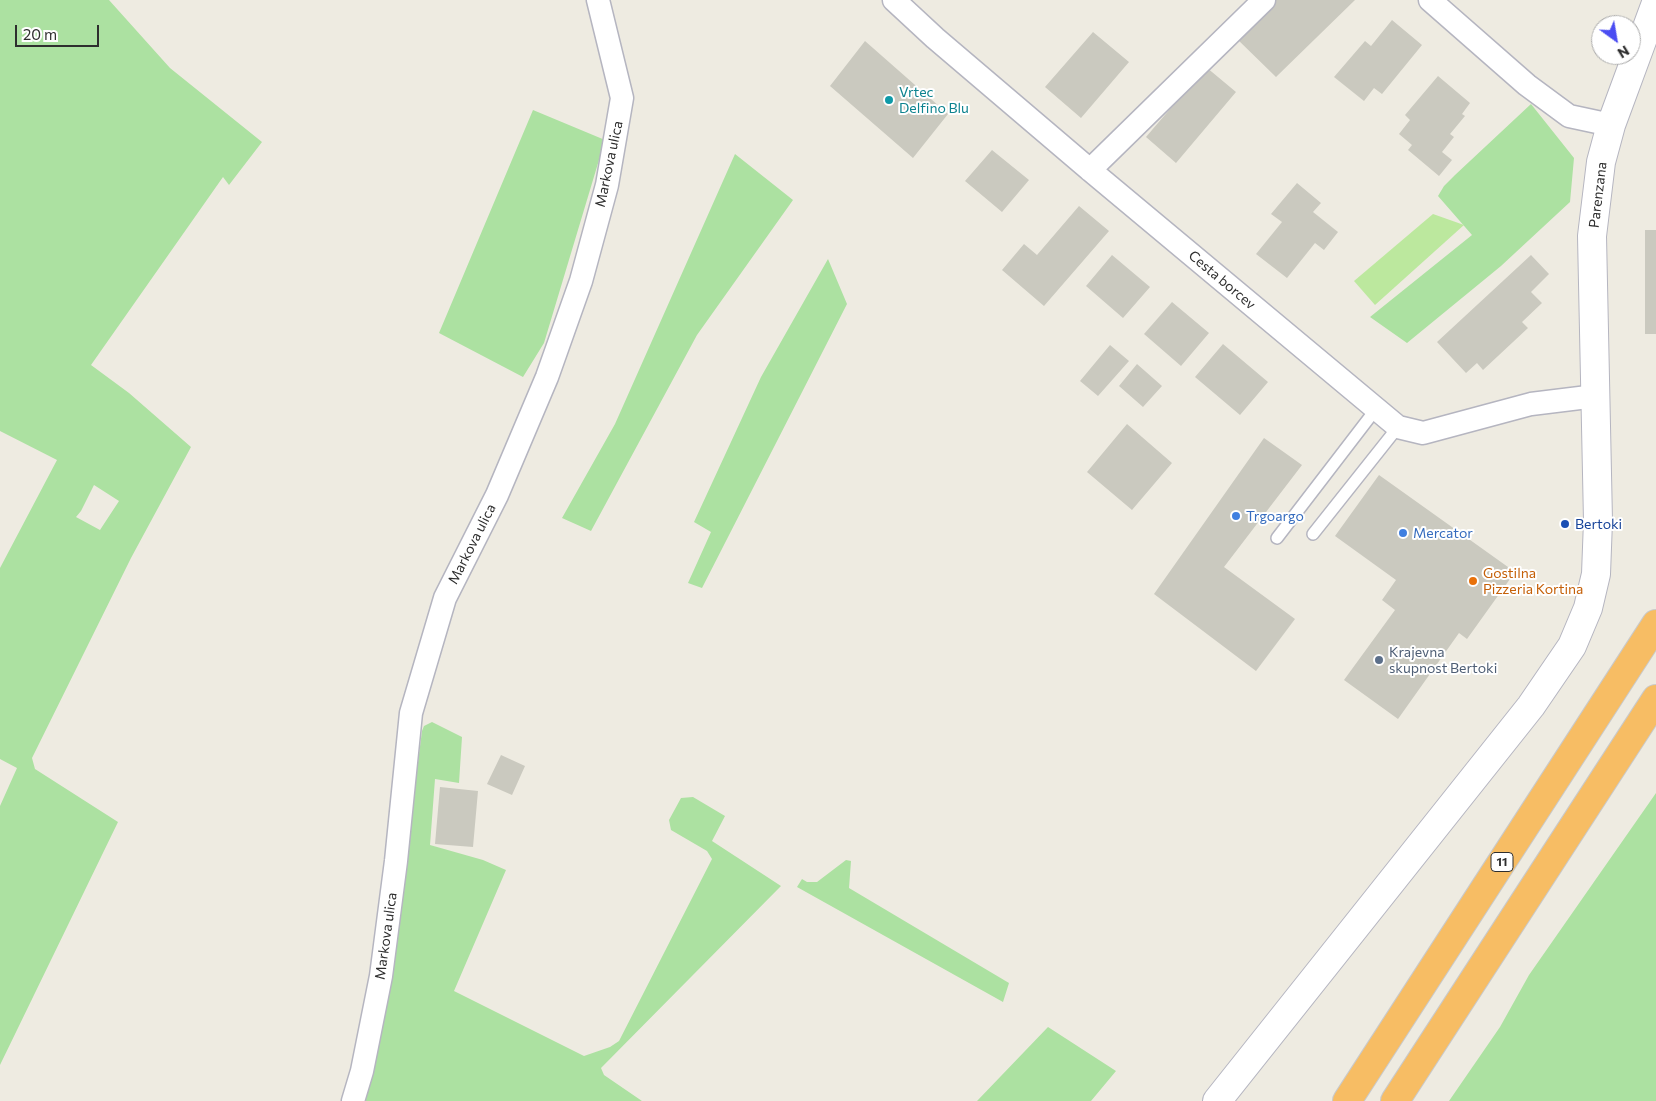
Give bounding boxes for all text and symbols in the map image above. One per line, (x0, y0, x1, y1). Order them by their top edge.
scale bar (18, 15, 101, 47)
north arrow (1591, 15, 1641, 65)
text: 20 m (23, 25, 57, 43)
text: N (1615, 42, 1633, 62)
place label: Vrtec Delfino Blu (899, 84, 969, 116)
marker: Vrtec Delfino Blu (883, 94, 895, 106)
street label: Markova ulica (592, 119, 626, 209)
street label: Parenzana (1586, 161, 1610, 229)
street label: Cesta borcev (1185, 247, 1259, 313)
street label: Markova ulica (445, 501, 499, 587)
place label: Trgoargo (1246, 508, 1304, 524)
marker: Trgoargo (1230, 510, 1242, 522)
place label: Bertoki (1575, 516, 1622, 532)
marker: Bertoki (1559, 518, 1571, 530)
place label: Mercator (1413, 525, 1473, 541)
marker: Mercator (1397, 527, 1409, 539)
place label: Gostilna Pizzeria Kortina (1483, 565, 1583, 598)
marker: Gostilna Pizzeria Kortina (1467, 575, 1479, 587)
place label: Krajevna skupnost Bertoki (1389, 644, 1497, 676)
marker: Krajevna skupnost Bertoki (1373, 654, 1385, 666)
road number: 11 (1491, 852, 1513, 872)
street label: Markova ulica (372, 891, 400, 981)

